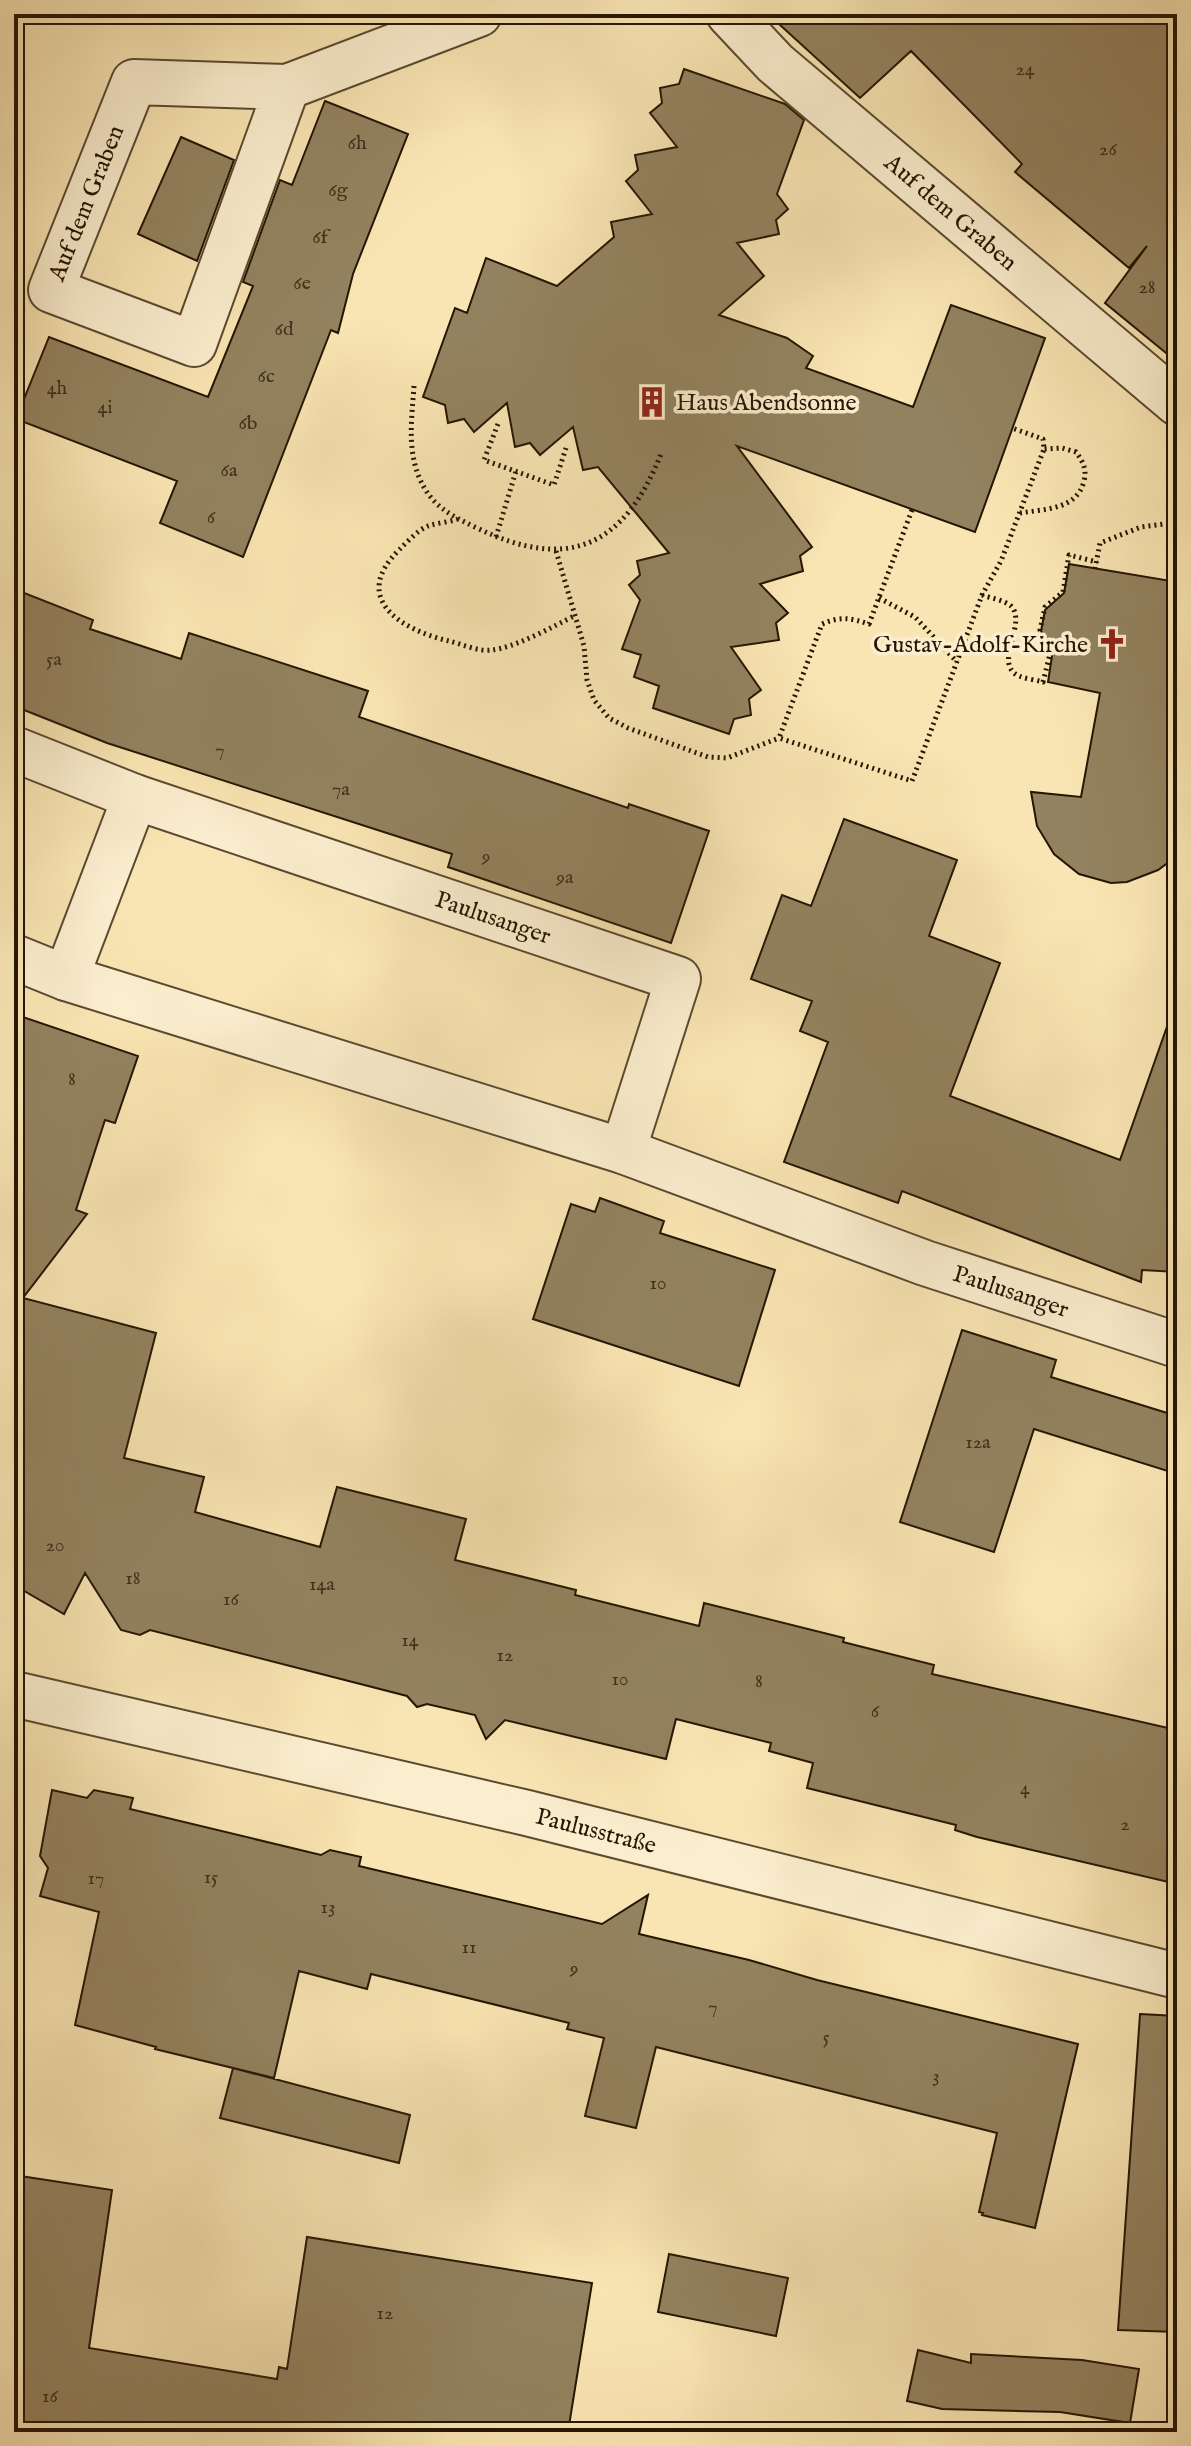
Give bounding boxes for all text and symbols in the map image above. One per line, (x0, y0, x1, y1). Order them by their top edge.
house number: 24 (1015, 57, 1035, 82)
street label: Auf dem Graben (42, 121, 132, 287)
house number: 6h (347, 131, 367, 156)
house number: 26 (1099, 137, 1117, 162)
street label: Auf dem Graben (876, 147, 1023, 278)
house number: 6g (328, 178, 349, 203)
house number: 6f (312, 225, 332, 250)
house number: 6e (293, 271, 311, 296)
house number: 28 (1138, 275, 1156, 300)
house number: 6d (274, 317, 294, 342)
house number: 6c (257, 364, 275, 389)
house number: 4h (47, 376, 68, 401)
building icon: Haus Abendsonne (635, 385, 669, 419)
place label: Haus Abendsonne (676, 388, 857, 419)
house number: 4i (97, 395, 113, 420)
house number: 6b (238, 411, 258, 436)
house number: 6a (220, 458, 238, 483)
house number: 6 (207, 505, 216, 530)
church icon: Gustav-Adolf-Kirche (1095, 627, 1129, 661)
place label: Gustav-Adolf-Kirche (873, 630, 1088, 661)
house number: 5a (46, 647, 62, 672)
house number: 7 (215, 738, 225, 763)
house number: 7a (332, 777, 350, 802)
house number: 9 (481, 844, 490, 869)
house number: 9a (555, 865, 574, 890)
street label: Paulusanger (431, 885, 555, 952)
house number: 8 (68, 1067, 76, 1092)
street label: Paulusanger (949, 1259, 1073, 1326)
house number: 10 (649, 1271, 667, 1296)
house number: 12a (965, 1430, 991, 1455)
house number: 20 (45, 1533, 65, 1558)
house number: 18 (125, 1566, 141, 1591)
house number: 14a (309, 1572, 335, 1597)
house number: 16 (223, 1587, 240, 1612)
house number: 14 (401, 1628, 419, 1653)
house number: 12 (497, 1643, 513, 1668)
house number: 10 (611, 1667, 629, 1692)
house number: 8 (755, 1669, 763, 1694)
house number: 6 (871, 1699, 880, 1724)
house number: 4 (1020, 1776, 1030, 1801)
street label: Paulusstraße (532, 1802, 659, 1862)
house number: 2 (1120, 1812, 1130, 1837)
house number: 15 (204, 1865, 218, 1890)
house number: 17 (88, 1866, 104, 1891)
house number: 13 (321, 1895, 335, 1920)
house number: 11 (462, 1935, 476, 1960)
house number: 9 (569, 1956, 578, 1981)
house number: 7 (708, 1995, 718, 2020)
house number: 5 (822, 2025, 830, 2050)
house number: 3 (932, 2064, 940, 2089)
house number: 12 (377, 2301, 393, 2326)
house number: 16 (42, 2384, 59, 2409)

